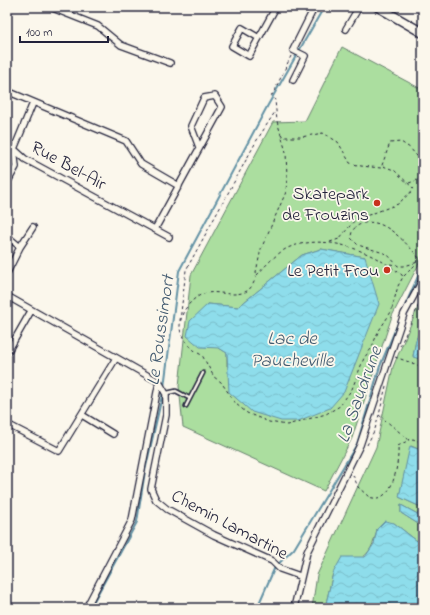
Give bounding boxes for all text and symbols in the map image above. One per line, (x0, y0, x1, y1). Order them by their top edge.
scale bar (20, 18, 108, 44)
text: 100 m (26, 24, 53, 42)
street label: Rue Bel-Air (26, 135, 111, 198)
place label: Skatepark de Frouzins (282, 182, 369, 229)
marker: Skatepark de Frouzins (372, 198, 382, 208)
place label: Le Petit Frou (287, 259, 379, 285)
marker: Le Petit Frou (382, 265, 392, 275)
water label: Le Roussimort (140, 272, 183, 387)
water label: Lac de Paucheville (251, 326, 335, 375)
water label: La Saudrune (330, 342, 391, 447)
street label: Chemin Lamartine (166, 484, 293, 568)

